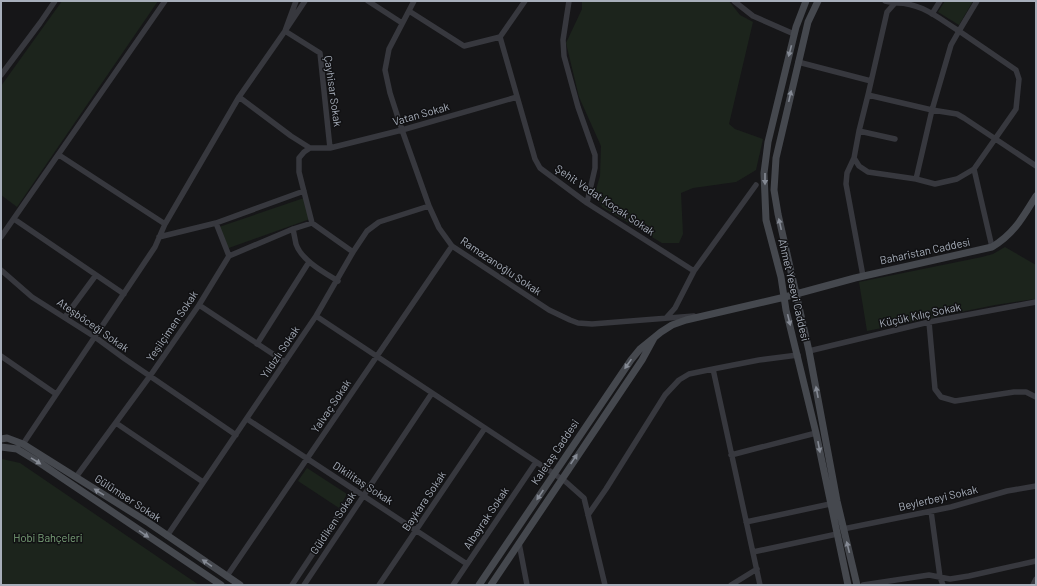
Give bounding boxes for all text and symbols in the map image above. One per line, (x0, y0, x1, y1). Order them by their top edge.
one-way arrow (787, 46, 793, 58)
street label: Çayhisar Sokak (322, 54, 345, 128)
one-way arrow (788, 90, 794, 103)
street label: Vatan Sokak (391, 99, 451, 128)
street label: Şehit Vedat Koçak Sokak (553, 161, 658, 238)
one-way arrow (761, 173, 768, 185)
one-way arrow (777, 218, 783, 230)
street label: Ramazanoğlu Sokak (458, 234, 545, 298)
street label: Baharistan Caddesi (879, 235, 971, 266)
street label: Ahmet Yesevi Caddesi (776, 238, 813, 342)
street label: Yeşilçimen Sokak (143, 287, 200, 364)
street label: Ateşböceği Sokak (55, 295, 132, 354)
street label: Küçük Kılıç Sokak (878, 299, 962, 329)
one-way arrow (786, 314, 792, 326)
street label: Yıldızlı Sokak (257, 323, 302, 380)
one-way arrow (625, 358, 632, 370)
street label: Yalvaç Sokak (308, 376, 353, 435)
one-way arrow (813, 386, 819, 398)
street label: Kaletaş Caddesi (528, 416, 581, 487)
one-way arrow (816, 440, 822, 453)
one-way arrow (570, 454, 578, 465)
one-way arrow (31, 457, 42, 465)
street label: Dikilitaş Sokak (331, 458, 396, 507)
street label: Baykara Sokak (399, 468, 449, 533)
street label: Gülümser Sokak (93, 471, 164, 524)
street label: Beylerbeyi Sokak (897, 482, 979, 513)
street label: Albayrak Sokak (460, 484, 511, 551)
one-way arrow (93, 488, 105, 495)
street label: Güldiken Sokak (307, 489, 358, 556)
one-way arrow (536, 489, 544, 500)
one-way arrow (139, 530, 149, 538)
park label: Hobi Bahçeleri (13, 531, 83, 544)
one-way arrow (845, 541, 851, 553)
one-way arrow (202, 559, 213, 567)

